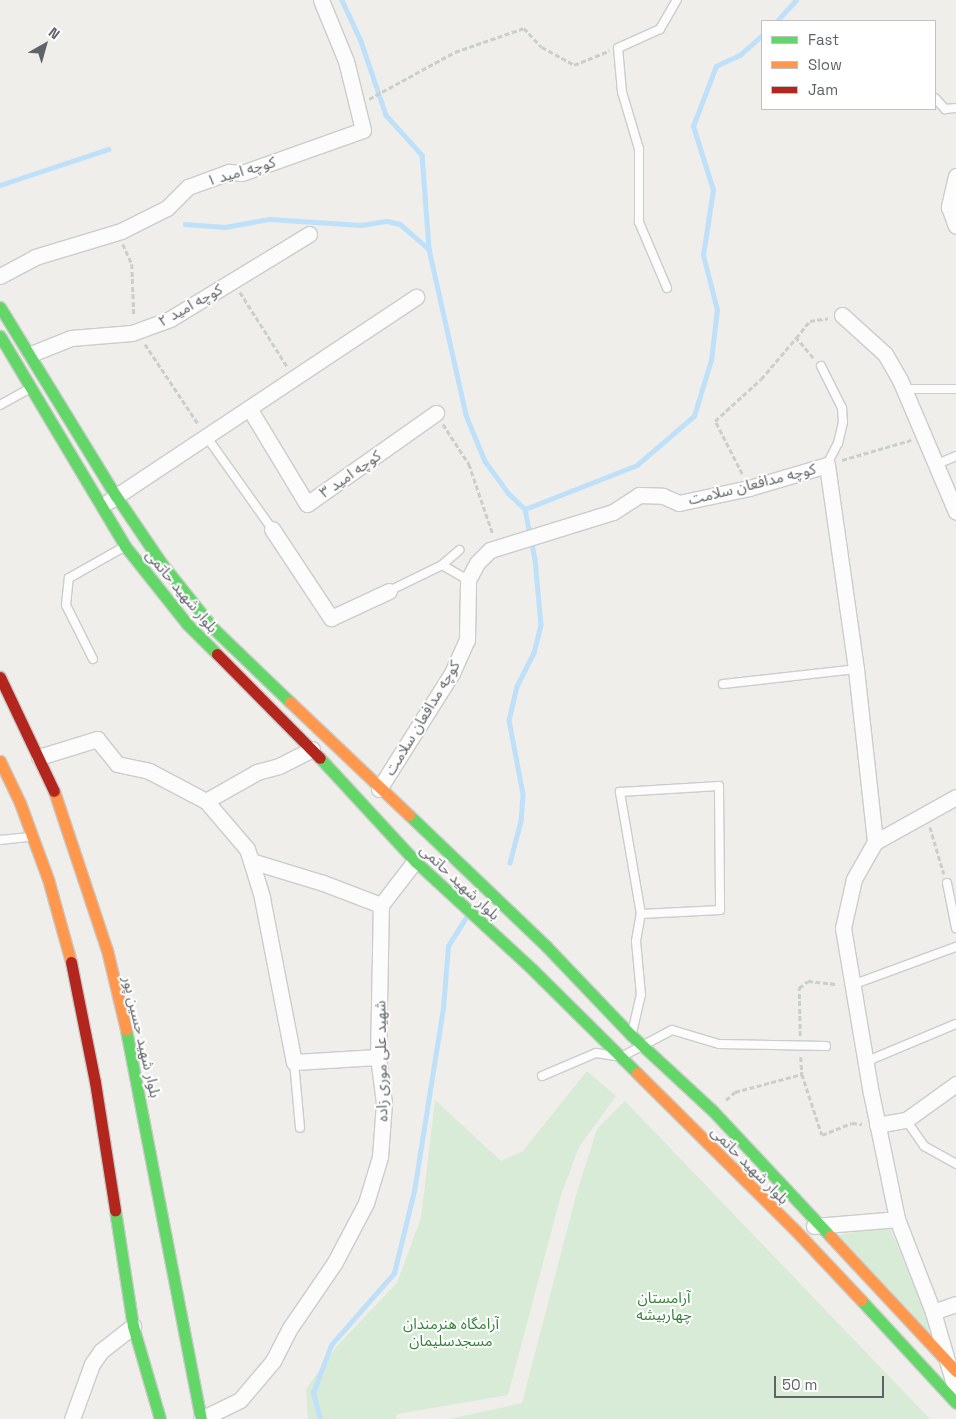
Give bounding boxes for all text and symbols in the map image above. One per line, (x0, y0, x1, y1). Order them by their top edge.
north arrow (20, 20, 70, 70)
legend (761, 20, 936, 110)
text: N (45, 23, 63, 43)
text: Fast (808, 30, 839, 49)
text: Slow (808, 55, 842, 74)
text: Jam (808, 80, 838, 99)
street label: کوچه امید ۱ (205, 153, 277, 189)
street label: کوچه امید ۲ (155, 280, 225, 330)
street label: کوچه امید ۳ (316, 446, 384, 502)
street label: کوچه مدافعان سلامت (686, 459, 818, 509)
street label: بلوار شهید حاتمی (142, 546, 222, 636)
street label: کوچه مدافعان سلامت (381, 657, 463, 779)
street label: بلوار شهید حاتمی (416, 840, 504, 924)
street label: بلوار شهيد حسین پور (119, 974, 165, 1100)
street label: شهید علی موری زاده (371, 1000, 391, 1122)
street label: بلوار شهید حاتمی (707, 1122, 793, 1208)
park label: آرامستان چهاربیشه (636, 1288, 692, 1323)
park label: آرامگاه هنرمندان مسجدسلیمان (403, 1314, 499, 1349)
scale bar (776, 1366, 886, 1398)
text: 50 m (782, 1375, 817, 1394)

